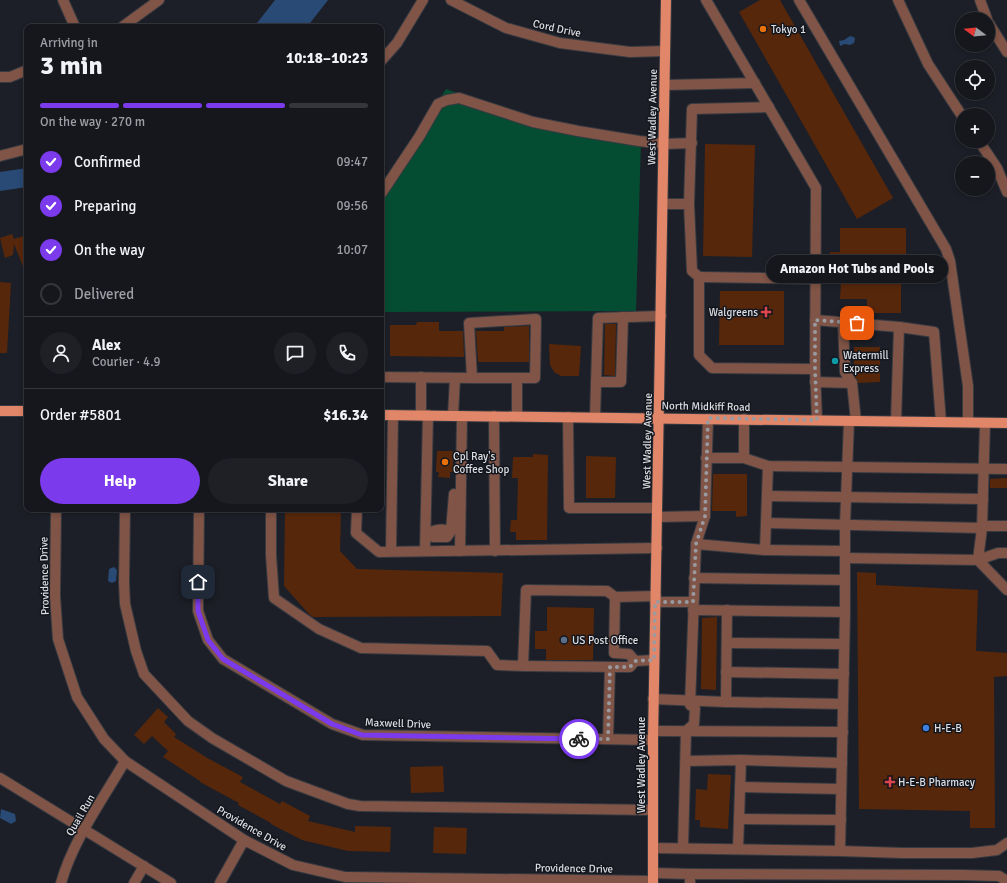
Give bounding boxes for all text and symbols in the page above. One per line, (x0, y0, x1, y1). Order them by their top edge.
north arrow (955, 12, 995, 52)
map controls (955, 12, 995, 196)
street label: Cord Drive (532, 17, 582, 40)
place label: Tokyo 1 (771, 23, 806, 36)
marker: Tokyo 1 (758, 24, 768, 34)
text: Arriving in (40, 35, 98, 51)
text: 10:18–10:23 (286, 49, 368, 67)
text: 3 min (40, 50, 103, 82)
button: locate (955, 60, 995, 100)
street label: West Wadley Avenue (645, 69, 660, 165)
button: + (955, 108, 995, 148)
text: On the way · 270 m (40, 114, 145, 130)
icon: check (40, 151, 62, 173)
text: Confirmed (74, 153, 141, 171)
text: 09:47 (336, 154, 368, 170)
button: − (955, 156, 995, 196)
icon: check (40, 195, 62, 217)
text: Preparing (74, 197, 137, 215)
text: 09:56 (336, 198, 368, 214)
icon: check (40, 239, 62, 261)
text: On the way (74, 241, 145, 259)
text: 10:07 (336, 242, 368, 258)
callout: Amazon Hot Tubs and Pools (766, 255, 948, 283)
text: Amazon Hot Tubs and Pools (780, 261, 934, 277)
text: Delivered (74, 285, 134, 303)
place label: Walgreens (709, 306, 758, 319)
pin (840, 306, 874, 340)
marker: Walgreens (761, 307, 771, 317)
icon: bag (846, 312, 868, 334)
button: person (40, 332, 82, 374)
button: chat (274, 332, 316, 374)
button: phone (326, 332, 368, 374)
text: Alex (92, 336, 121, 354)
place label: Watermill Express (843, 349, 889, 375)
text: Courier · 4.9 (92, 354, 161, 370)
marker: Watermill Express (830, 356, 840, 366)
street label: West Wadley Avenue (640, 393, 655, 489)
street label: North Midkiff Road (661, 399, 751, 414)
text: Order #5801 (40, 406, 122, 424)
text: $16.34 (323, 406, 368, 424)
place label: Cpl Ray's Coffee Shop (453, 450, 509, 476)
marker: Cpl Ray's Coffee Shop (440, 457, 450, 467)
button: Help (40, 458, 200, 504)
button: Share (208, 458, 368, 504)
street label: Providence Drive (37, 537, 52, 615)
pin (181, 565, 215, 599)
icon: home (187, 571, 209, 593)
place label: US Post Office (572, 634, 638, 647)
marker: US Post Office (559, 635, 569, 645)
street label: Maxwell Drive (365, 716, 431, 731)
street label: West Wadley Avenue (635, 717, 648, 813)
courier (559, 719, 599, 759)
place label: H-E-B (934, 722, 962, 735)
marker: H-E-B (921, 723, 931, 733)
icon: bike (568, 728, 590, 750)
place label: H-E-B Pharmacy (898, 776, 976, 789)
marker: H-E-B Pharmacy (885, 777, 895, 787)
street label: Quail Run (63, 792, 98, 838)
street label: Providence Drive (215, 803, 289, 854)
street label: Providence Drive (535, 861, 613, 876)

